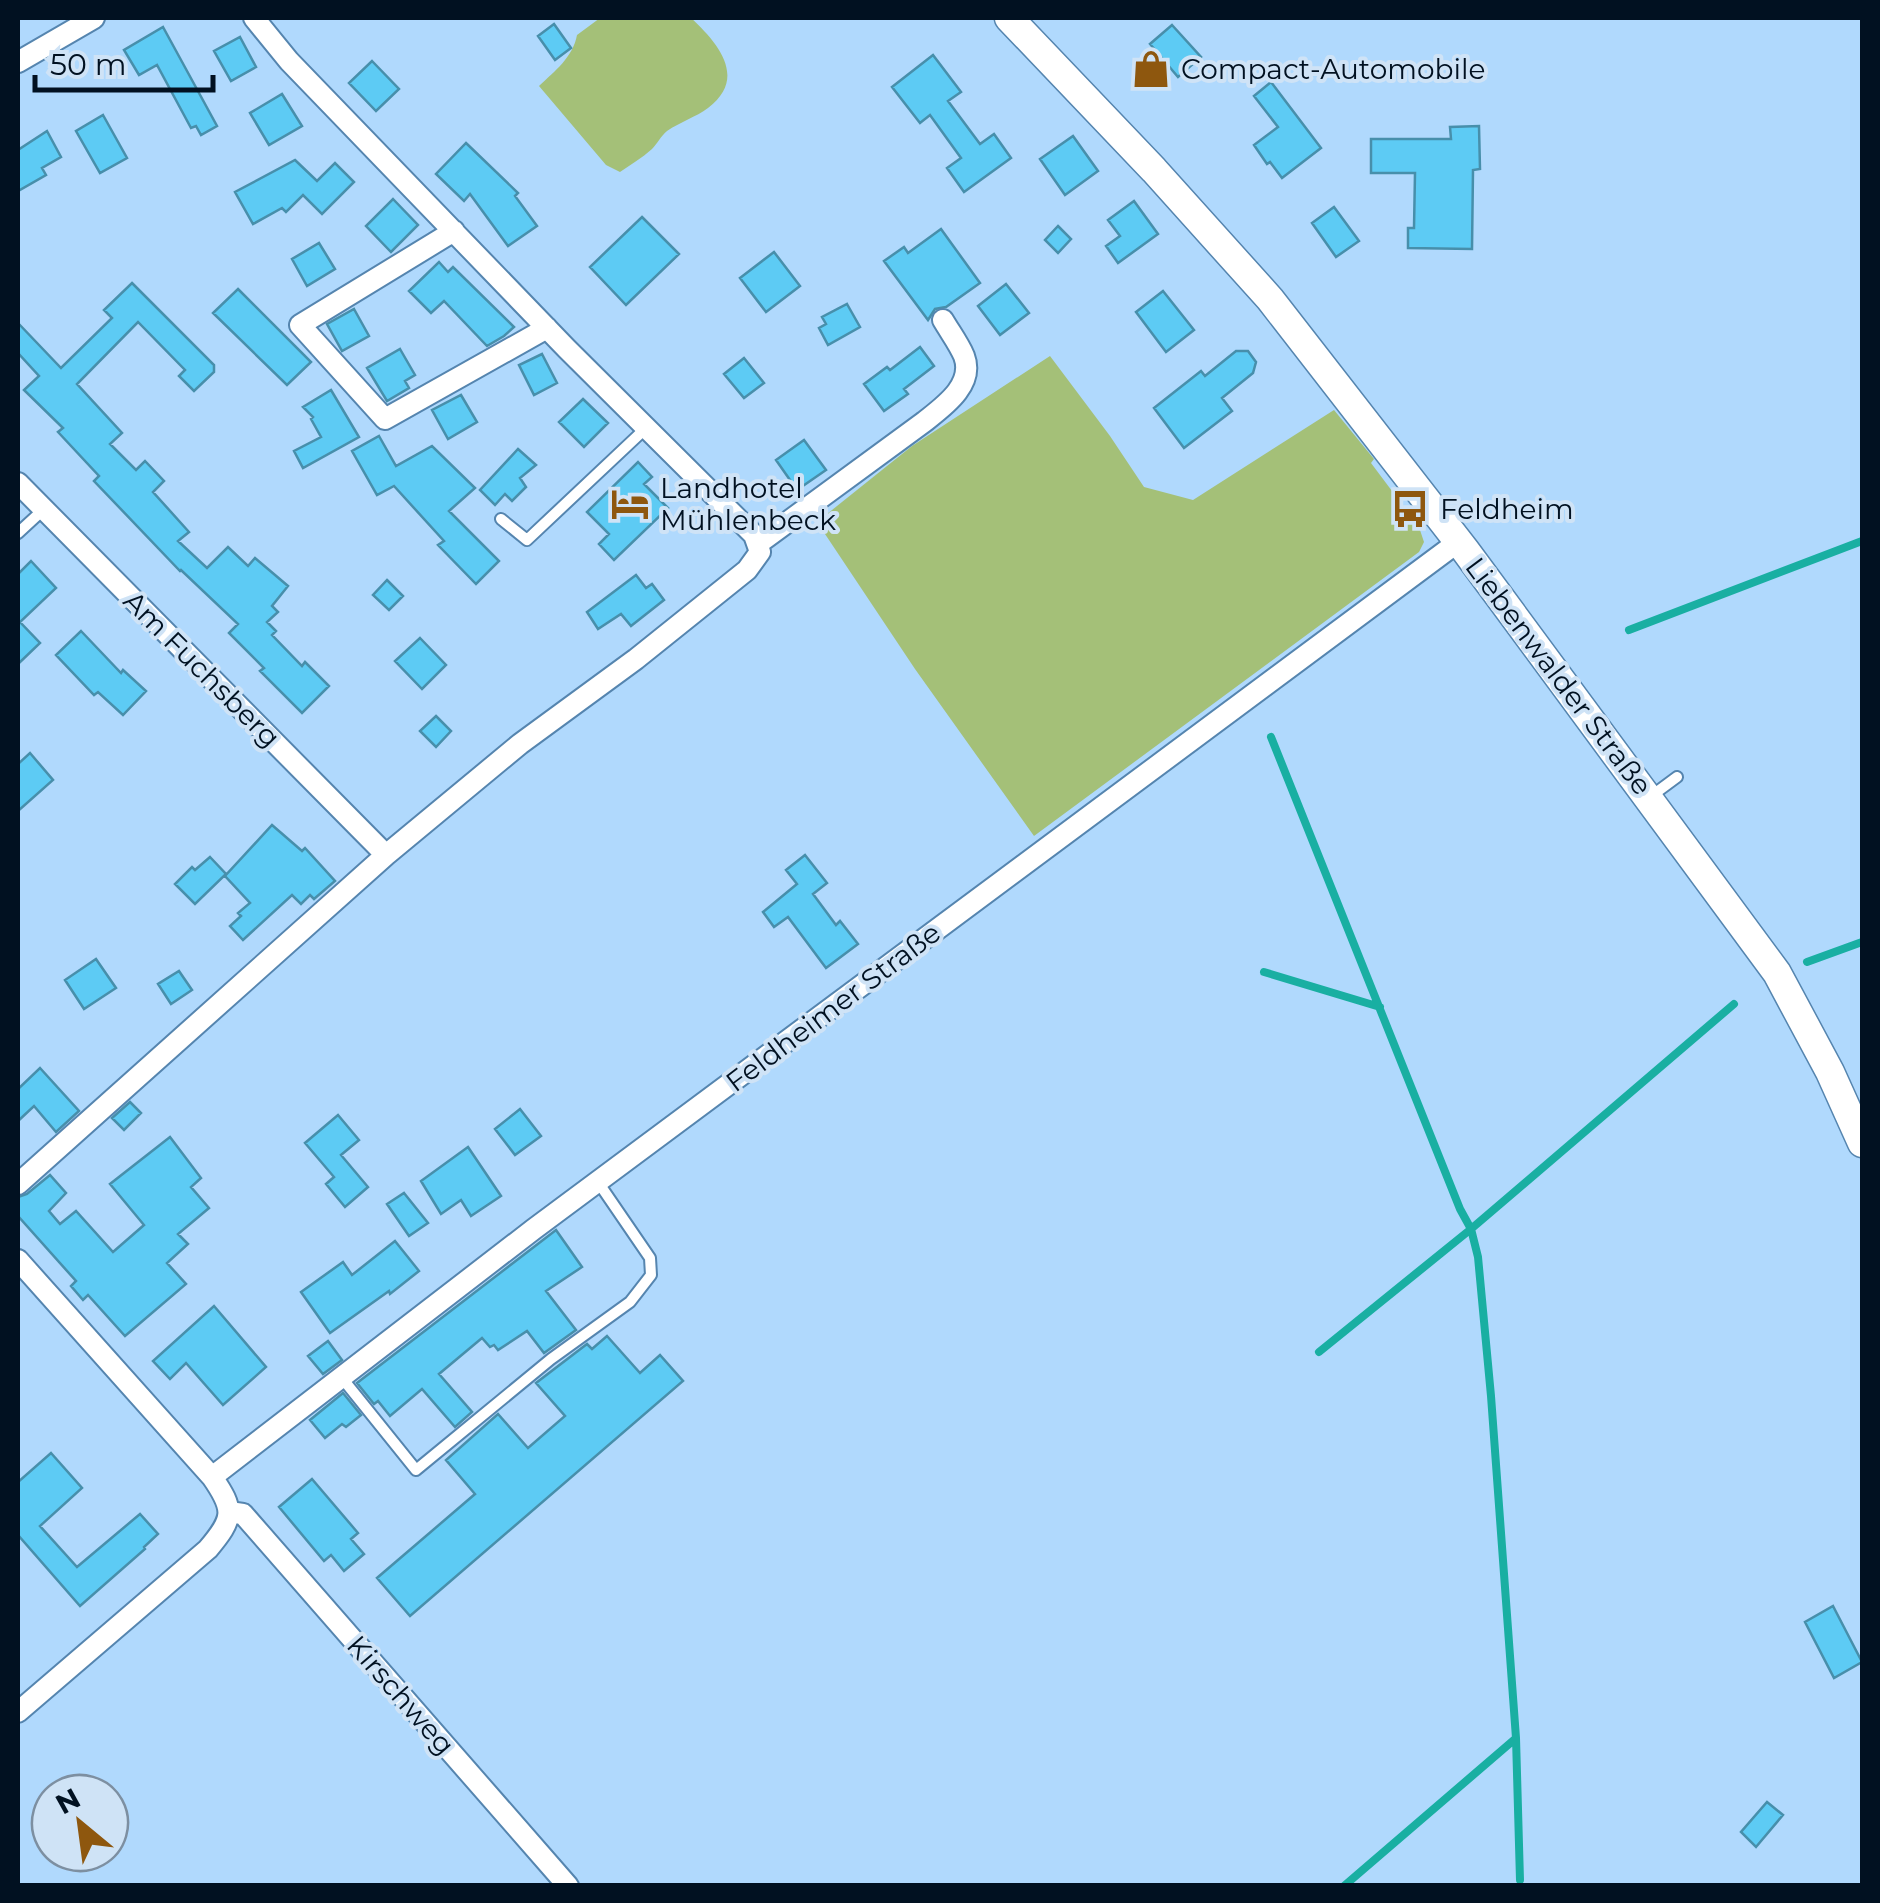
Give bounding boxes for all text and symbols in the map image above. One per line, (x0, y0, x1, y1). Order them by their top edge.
scale bar (35, 30, 212, 92)
text: 50 m (50, 46, 127, 83)
shop icon: Compact-Automobile (1130, 48, 1172, 90)
place label: Compact-Automobile (1181, 52, 1485, 86)
place label: Landhotel Mühlenbeck (660, 471, 836, 537)
hotel icon: Landhotel Mühlenbeck (609, 483, 651, 525)
bus stop icon: Feldheim (1389, 488, 1431, 530)
place label: Feldheim (1440, 492, 1574, 526)
street label: Liebenwalder Straße (1458, 550, 1660, 802)
street label: Am Fuchsberg (117, 584, 287, 754)
street label: Feldheimer Straße (719, 915, 947, 1099)
street label: Kirschweg (340, 1628, 462, 1762)
north arrow (30, 1773, 130, 1873)
text: N (50, 1781, 86, 1821)

